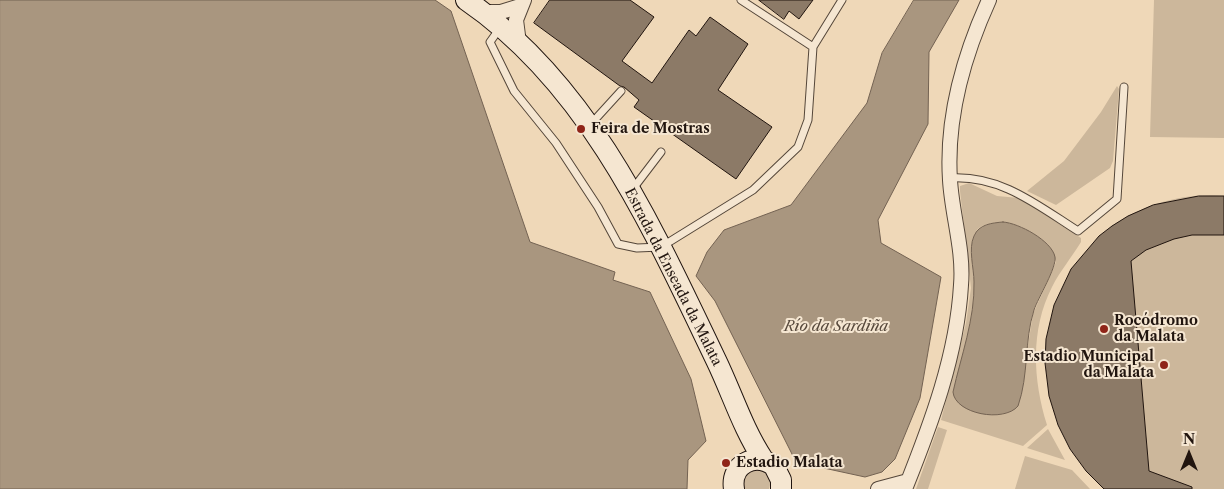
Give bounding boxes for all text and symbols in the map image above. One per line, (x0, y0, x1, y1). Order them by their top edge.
place label: Feira de Mostras (591, 121, 710, 137)
marker: Feira de Mostras (575, 123, 587, 135)
street label: Estrada da Enseada da Malata (621, 185, 725, 369)
place label: Rocódromo da Malata (1114, 313, 1198, 346)
water label: Río da Sardiña (784, 318, 888, 336)
marker: Rocódromo da Malata (1098, 323, 1110, 335)
place label: Estadio Municipal da Malata (1023, 349, 1154, 382)
marker: Estadio Municipal da Malata (1158, 359, 1170, 371)
north arrow (1164, 429, 1214, 479)
text: N (1183, 430, 1195, 448)
place label: Estadio Malata (736, 455, 843, 471)
marker: Estadio Malata (720, 457, 732, 469)

